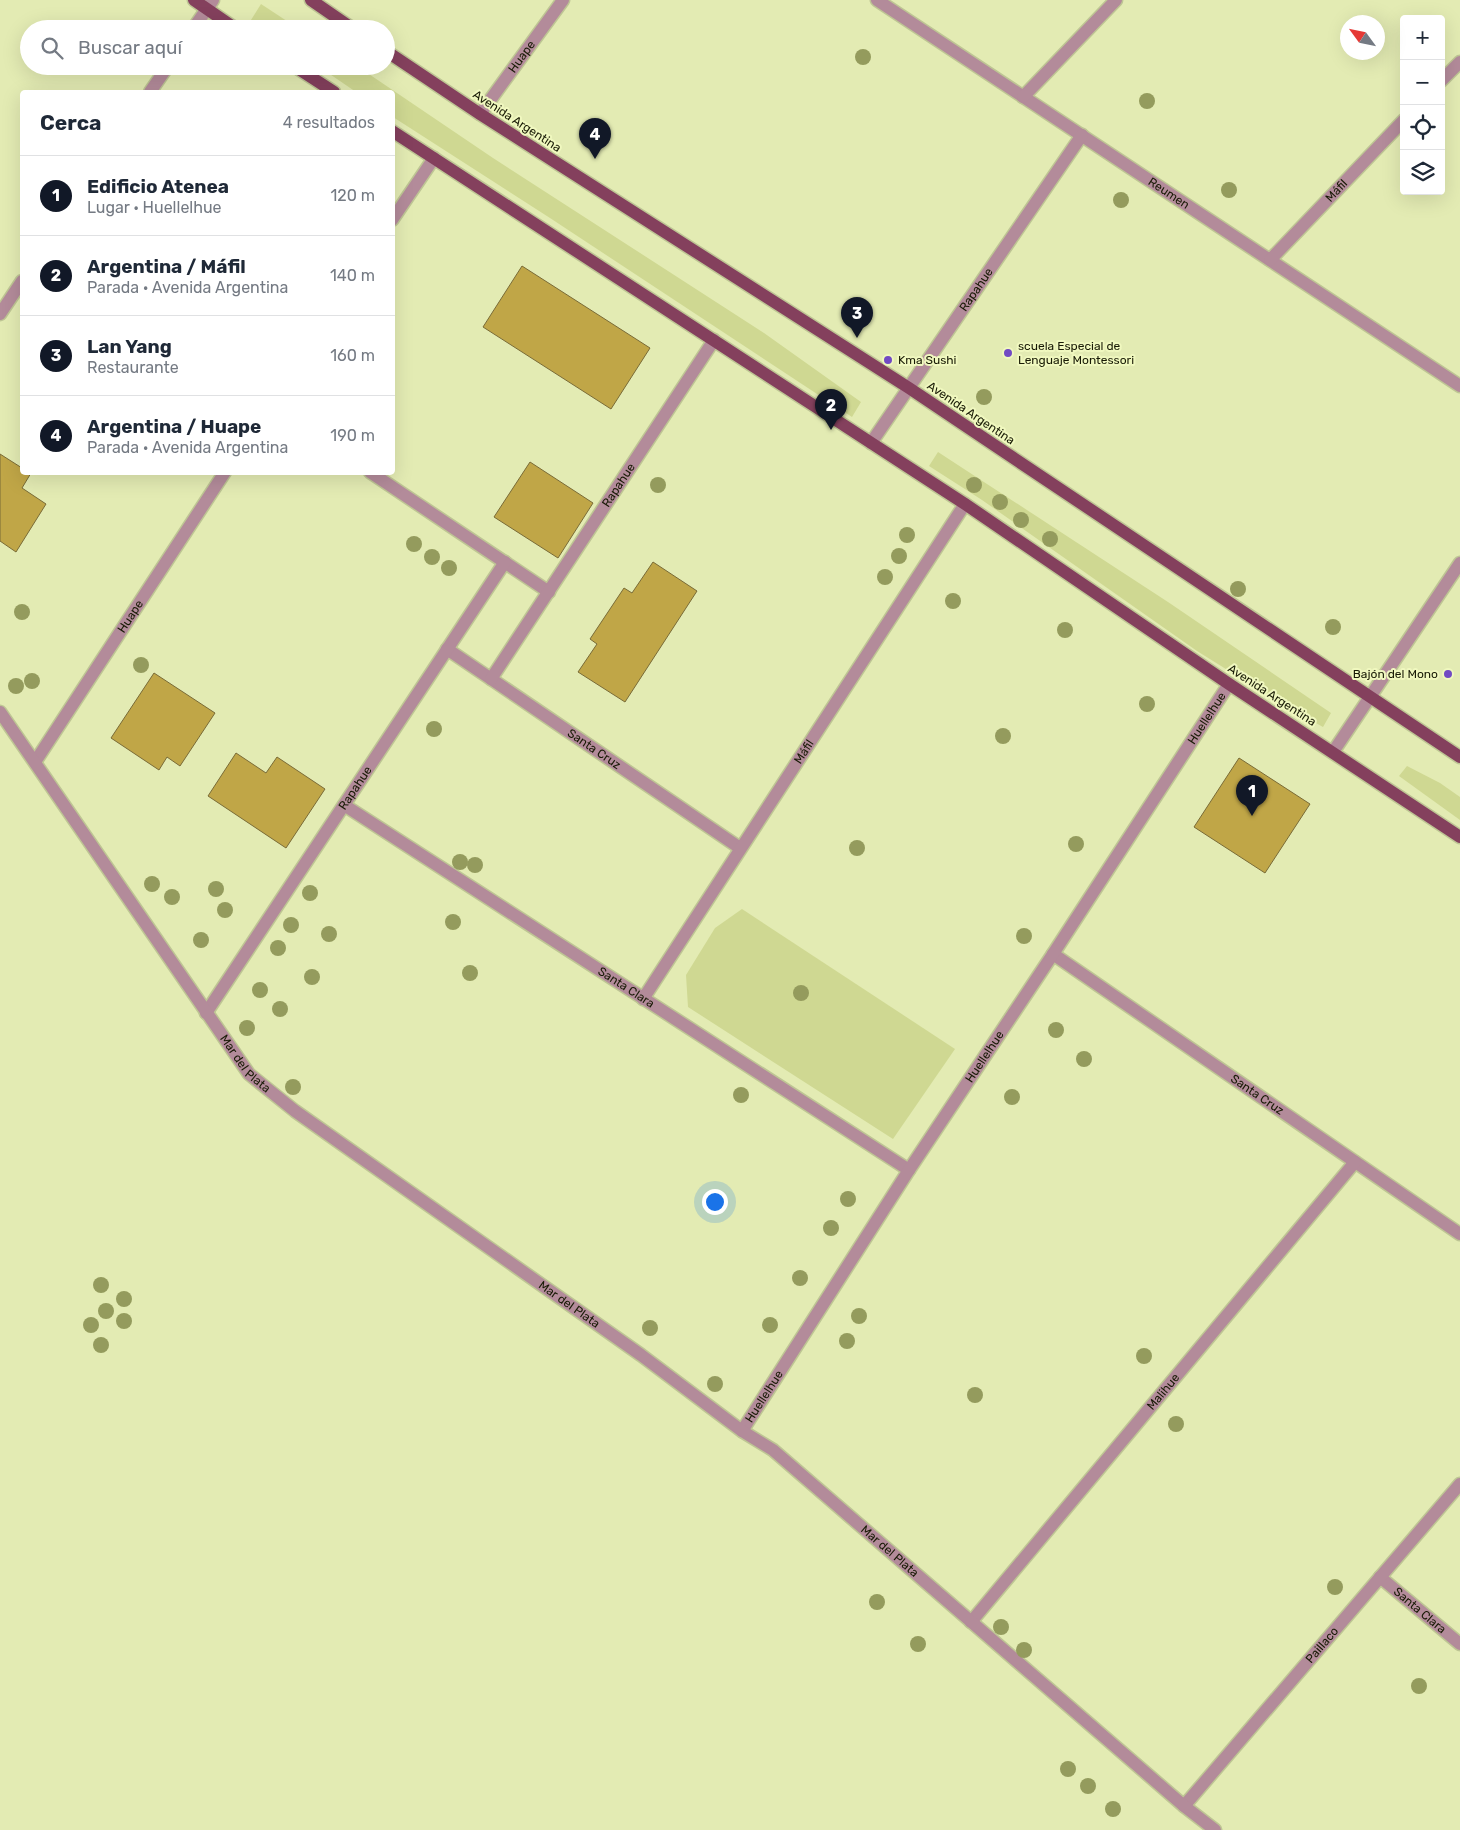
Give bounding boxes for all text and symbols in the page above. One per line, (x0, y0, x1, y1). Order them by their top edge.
north arrow (1340, 15, 1385, 60)
map controls (1400, 15, 1445, 195)
button: + (1400, 15, 1445, 60)
search box (20, 20, 395, 75)
icon: search (38, 34, 66, 62)
text: Buscar aquí (78, 36, 182, 59)
street label: Huape (505, 38, 538, 75)
button: − (1400, 60, 1445, 105)
street label: Avenida Argentina (470, 87, 564, 155)
button: locate (1400, 105, 1445, 150)
text: Cerca (40, 110, 101, 135)
text: 4 resultados (283, 113, 375, 132)
pin: 4 (579, 118, 611, 159)
button: layers (1400, 150, 1445, 195)
text: Edificio Atenea (87, 175, 229, 198)
street label: Reumen (1146, 175, 1192, 212)
street label: Máfil (1322, 176, 1350, 205)
text: 1 (52, 186, 60, 205)
text: 120 m (330, 186, 375, 205)
text: Lugar · Huellelhue (87, 198, 222, 217)
text: Argentina / Máfil (87, 255, 246, 278)
street label: Rapahue (956, 265, 996, 314)
text: 2 (51, 266, 61, 285)
text: 140 m (330, 266, 375, 285)
text: Parada · Avenida Argentina (87, 278, 288, 297)
pin: 3 (841, 297, 873, 338)
text: Lan Yang (87, 335, 172, 358)
place label: scuela Especial de Lenguaje Montessori (1018, 339, 1134, 367)
text: 3 (51, 346, 61, 365)
text: 160 m (330, 346, 375, 365)
marker: scuela Especial de Lenguaje Montessori (1002, 347, 1014, 359)
place label: Kma Sushi (898, 353, 957, 367)
marker: Kma Sushi (882, 354, 894, 366)
text: Restaurante (87, 358, 179, 377)
street label: Avenida Argentina (925, 379, 1017, 447)
pin: 2 (815, 389, 847, 430)
text: Argentina / Huape (87, 415, 261, 438)
text: 4 (51, 426, 61, 445)
text: 190 m (330, 426, 375, 445)
text: Parada · Avenida Argentina (87, 438, 288, 457)
street label: Rapahue (599, 460, 638, 510)
street label: Huape (115, 597, 146, 635)
street label: Avenida Argentina (1225, 661, 1319, 729)
place label: Bajón del Mono (1353, 667, 1438, 681)
marker: Bajón del Mono (1442, 668, 1454, 680)
street label: Huellelhue (1185, 689, 1229, 747)
street label: Santa Cruz (565, 726, 624, 772)
street label: Máfil (791, 737, 817, 766)
street label: Rapahue (336, 763, 375, 812)
pin: 1 (1236, 775, 1268, 816)
street label: Santa Clara (595, 964, 657, 1011)
street label: Huellelhue (962, 1028, 1007, 1085)
street label: Mar del Plata (217, 1032, 273, 1095)
street label: Santa Cruz (1228, 1071, 1287, 1118)
your location (702, 1189, 728, 1215)
street label: Mar del Plata (536, 1278, 603, 1331)
street label: Huellelhue (742, 1367, 786, 1425)
street label: Malihue (1144, 1370, 1183, 1413)
street label: Mar del Plata (858, 1522, 921, 1580)
street label: Santa Clara (1391, 1584, 1449, 1636)
street label: Paillaco (1303, 1624, 1341, 1666)

